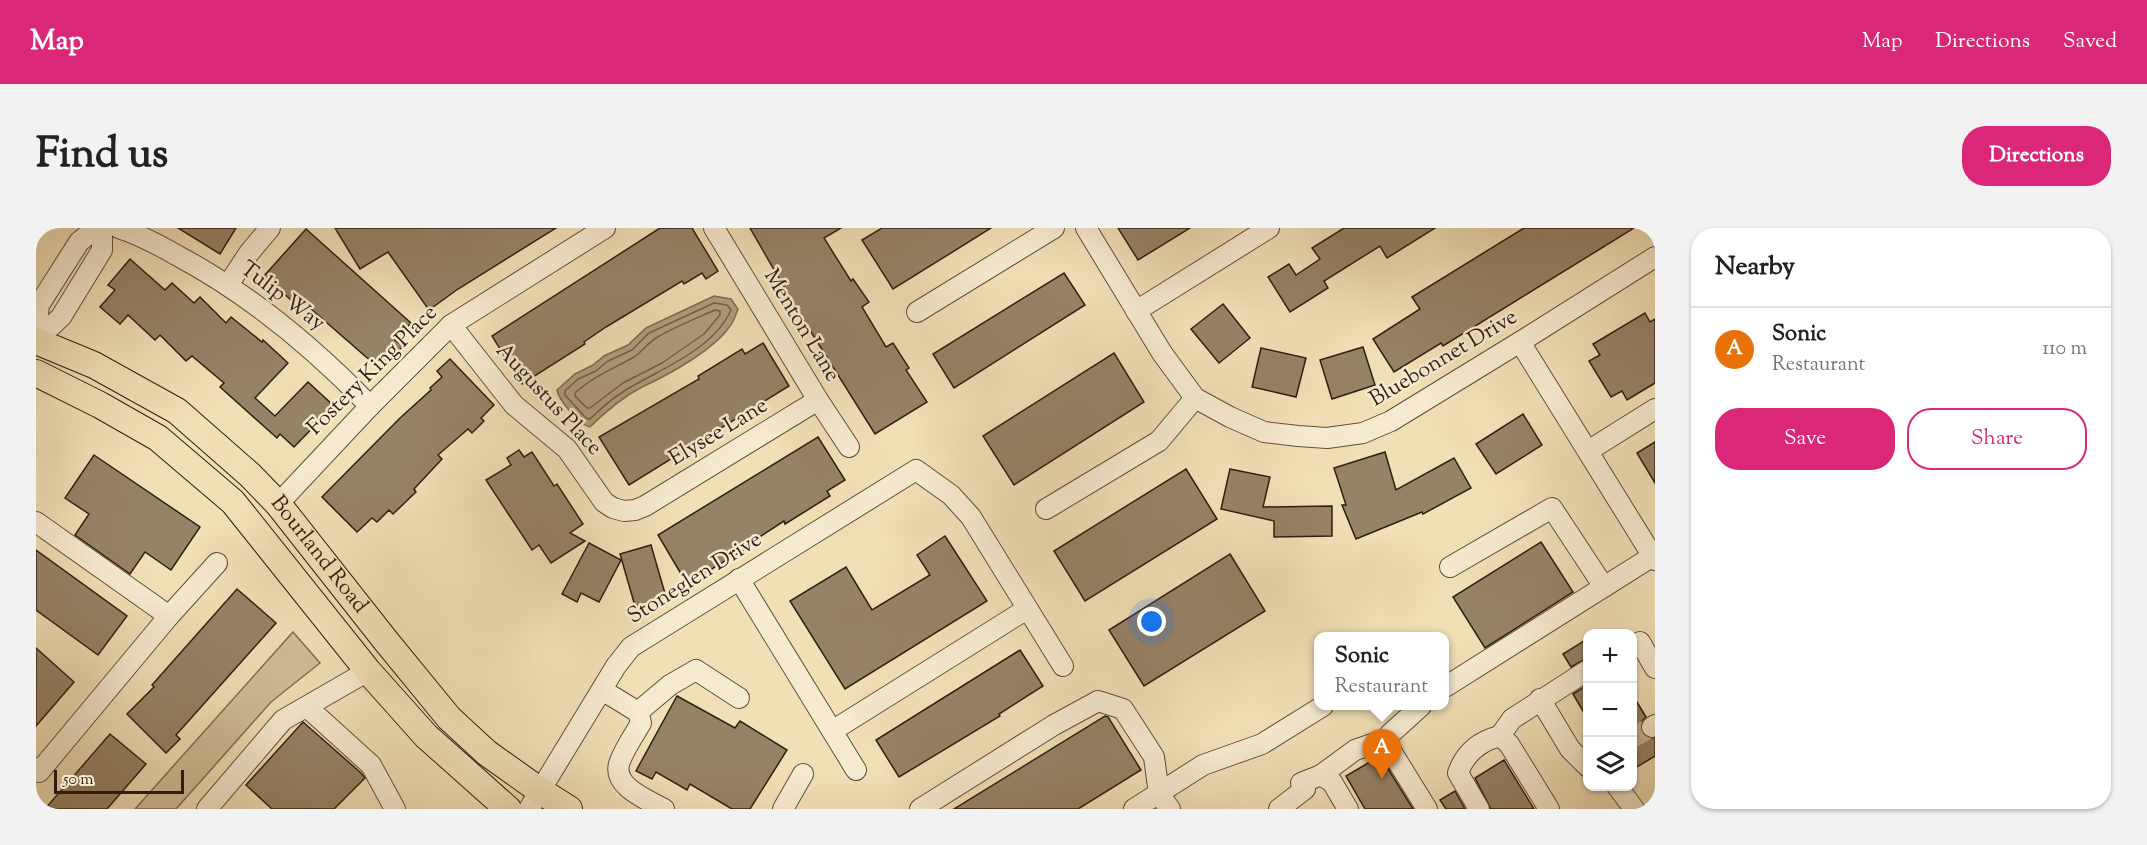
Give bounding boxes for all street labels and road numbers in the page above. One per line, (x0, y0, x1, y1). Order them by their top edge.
street label: Tulip Way (233, 254, 331, 340)
street label: Menton Lane (755, 263, 847, 389)
street label: Fostery King Place (300, 298, 446, 444)
street label: Bluebonnet Drive (1364, 302, 1524, 416)
street label: Augustus Place (487, 336, 609, 464)
street label: Elysee Lane (663, 391, 775, 475)
street label: Bourland Road (262, 489, 375, 621)
street label: Stoneglen Drive (622, 525, 768, 633)

